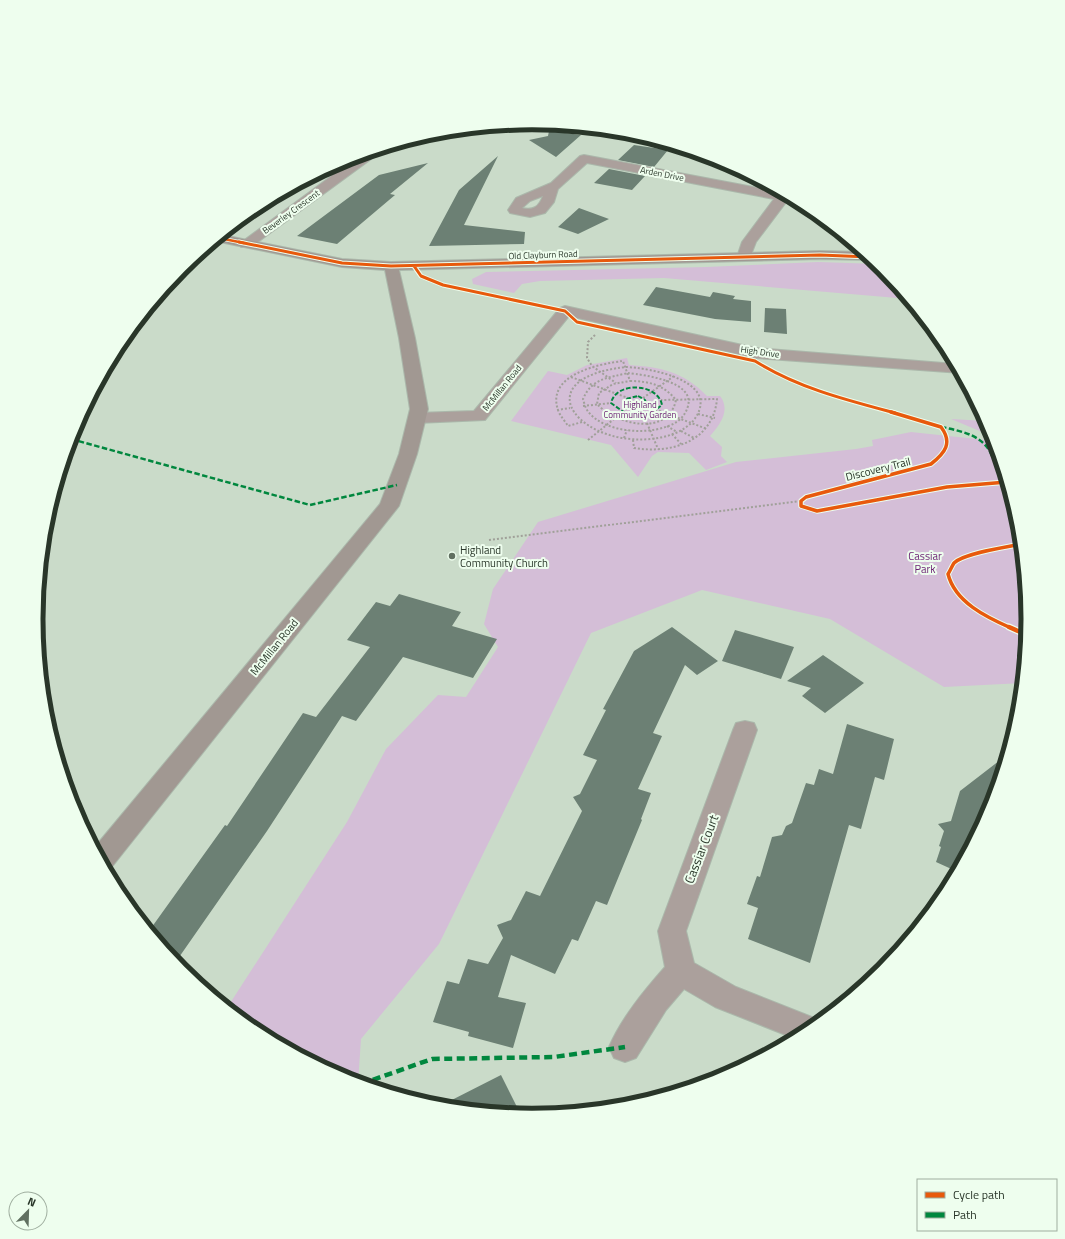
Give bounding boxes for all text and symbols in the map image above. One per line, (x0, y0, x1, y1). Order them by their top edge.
street label: Arden Drive (639, 163, 685, 184)
street label: Beverley Crescent (259, 186, 323, 237)
street label: Old Clayburn Road (508, 247, 578, 262)
street label: High Drive (740, 342, 781, 361)
street label: McMillan Road (479, 362, 524, 414)
park label: Highland Community Garden (604, 398, 677, 421)
street label: Discovery Trail (844, 453, 912, 485)
place label: Highland Community Church (460, 542, 548, 571)
park label: Cassiar Park (908, 548, 942, 577)
marker: Highland Community Church (447, 551, 457, 561)
street label: McMillan Road (246, 615, 302, 679)
street label: Cassiar Court (679, 811, 723, 886)
legend (917, 1179, 1057, 1231)
text: Cycle path (953, 1185, 1005, 1204)
north arrow (8, 1191, 48, 1231)
text: N (25, 1193, 39, 1211)
text: Path (953, 1205, 977, 1224)

